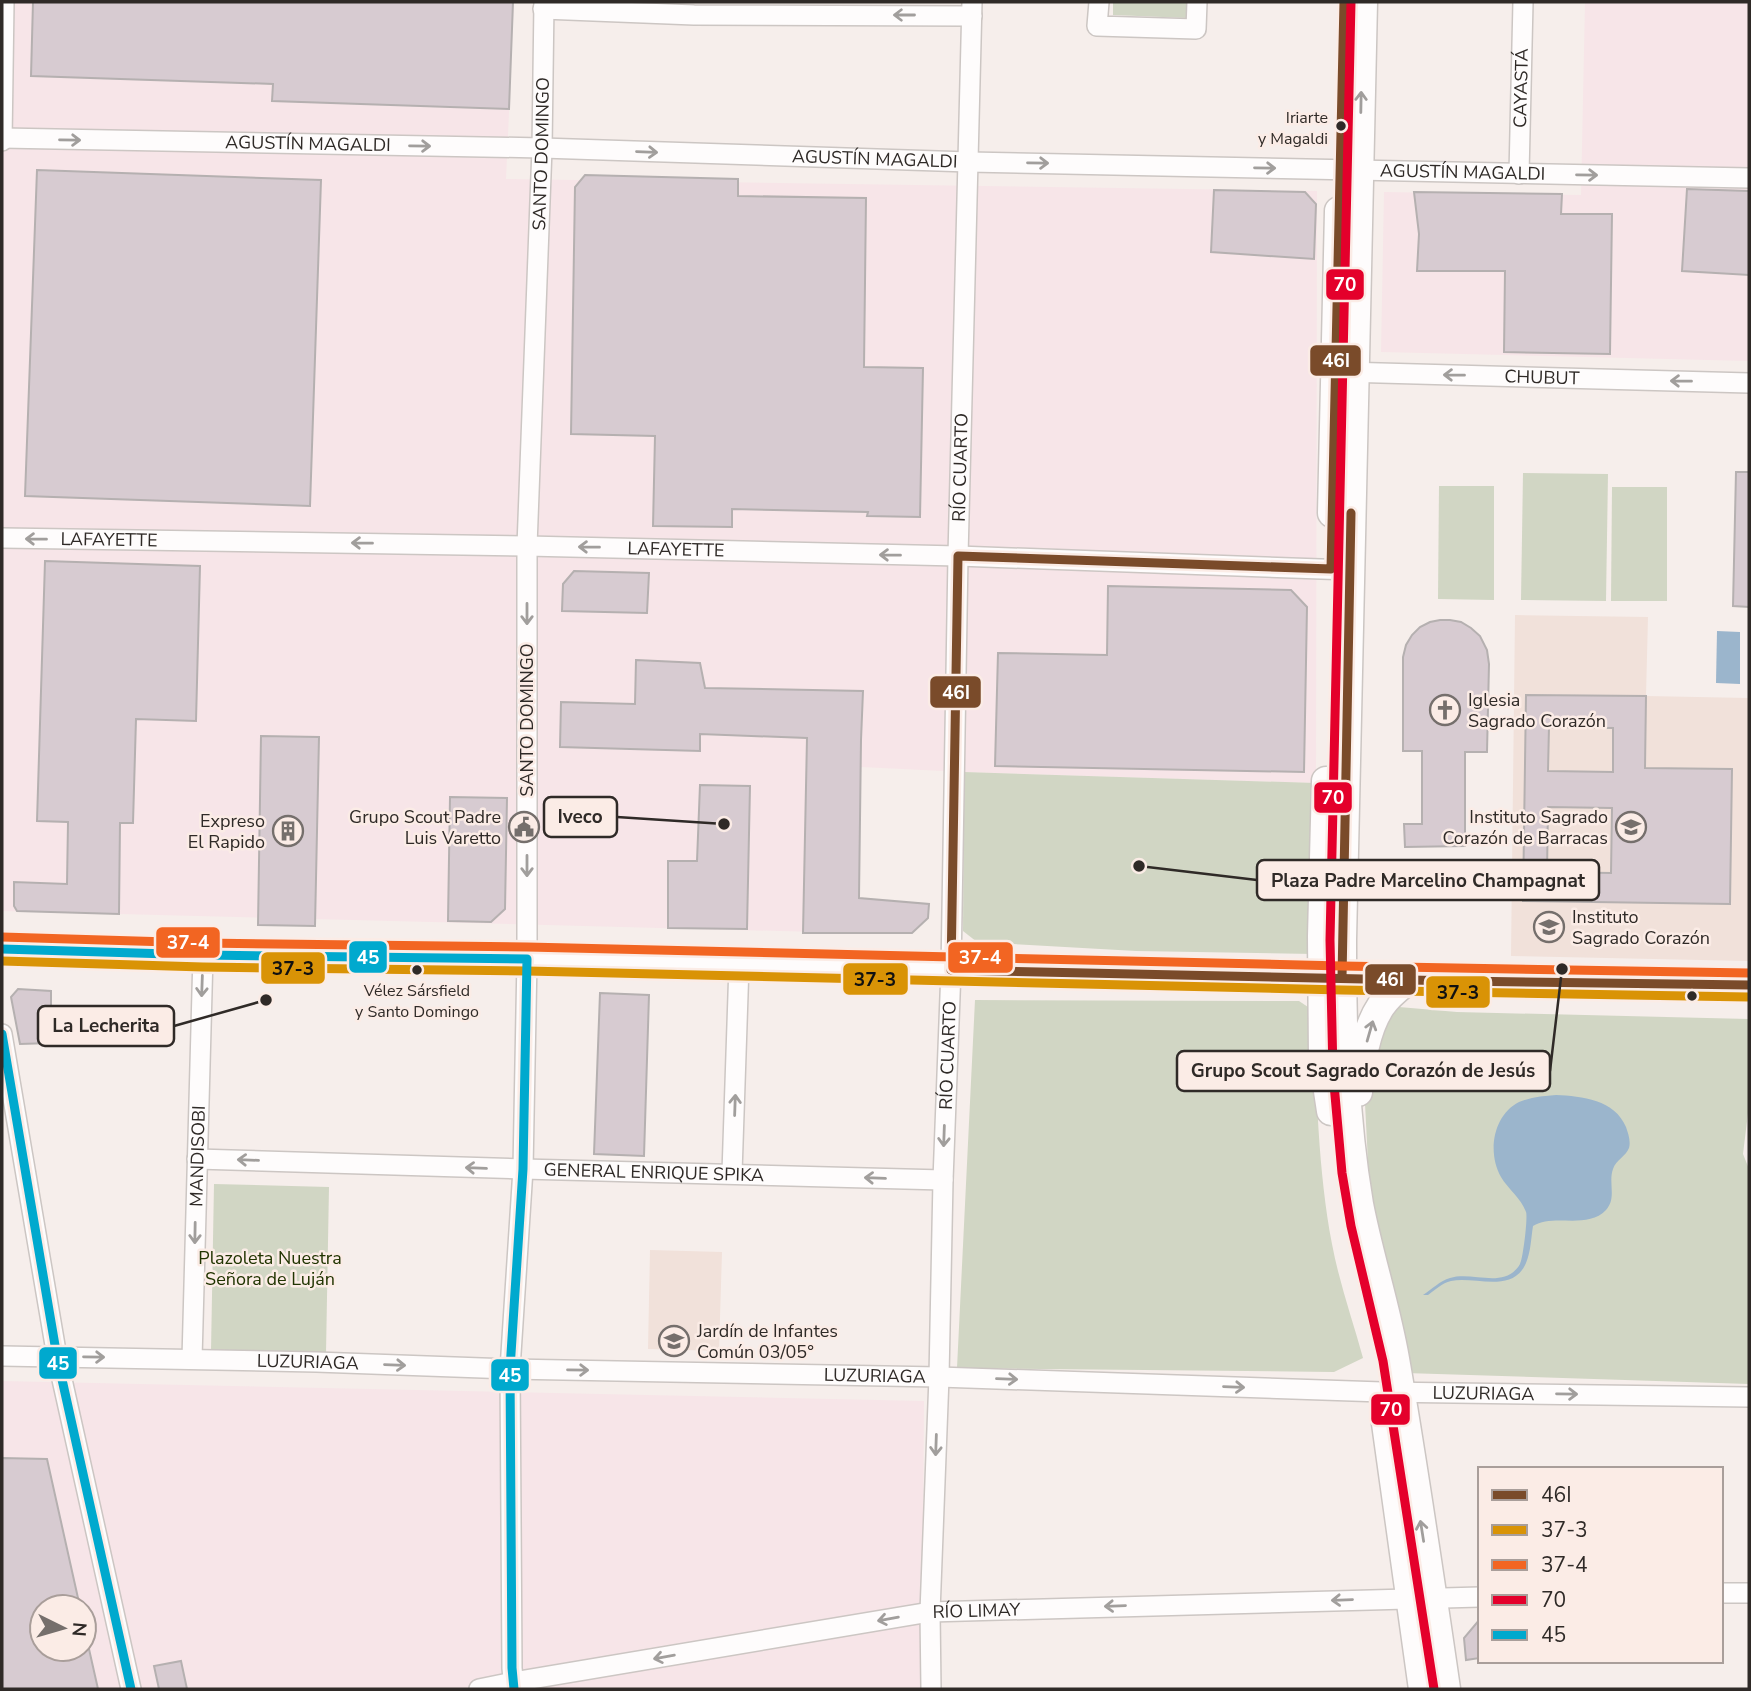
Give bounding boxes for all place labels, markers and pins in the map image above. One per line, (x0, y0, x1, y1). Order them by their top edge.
place label: Iriarte y Magaldi (1258, 107, 1328, 150)
marker: Iriarte y Magaldi (1334, 119, 1348, 133)
place label: Iglesia Sagrado Corazón (1468, 688, 1606, 733)
church icon: Iglesia Sagrado Corazón (1428, 693, 1462, 727)
callout: Iveco (544, 797, 617, 837)
place label: Grupo Scout Padre Luis Varetto (349, 805, 501, 850)
place label: Instituto Sagrado Corazón de Barracas (1442, 805, 1608, 850)
place label: Expreso El Rapido (188, 809, 265, 854)
public building icon: Grupo Scout Padre Luis Varetto (507, 810, 541, 844)
school or university icon: Instituto Sagrado Corazón de Barracas (1614, 810, 1648, 844)
building icon: Expreso El Rapido (271, 814, 305, 848)
callout: Plaza Padre Marcelino Champagnat (1257, 860, 1599, 900)
place label: Instituto Sagrado Corazón (1572, 905, 1710, 950)
school or university icon: Instituto Sagrado Corazón (1532, 910, 1566, 944)
marker: Vélez Sársfield y Santo Domingo (410, 963, 424, 977)
place label: Vélez Sársfield y Santo Domingo (355, 980, 479, 1023)
unlabelled marker (1685, 989, 1699, 1003)
callout: La Lecherita (38, 1006, 174, 1046)
callout: Grupo Scout Sagrado Corazón de Jesús (1177, 1051, 1550, 1091)
place label: Jardín de Infantes Común 03/05° (696, 1319, 838, 1364)
school or university icon: Jardín de Infantes Común 03/05° (657, 1324, 691, 1358)

